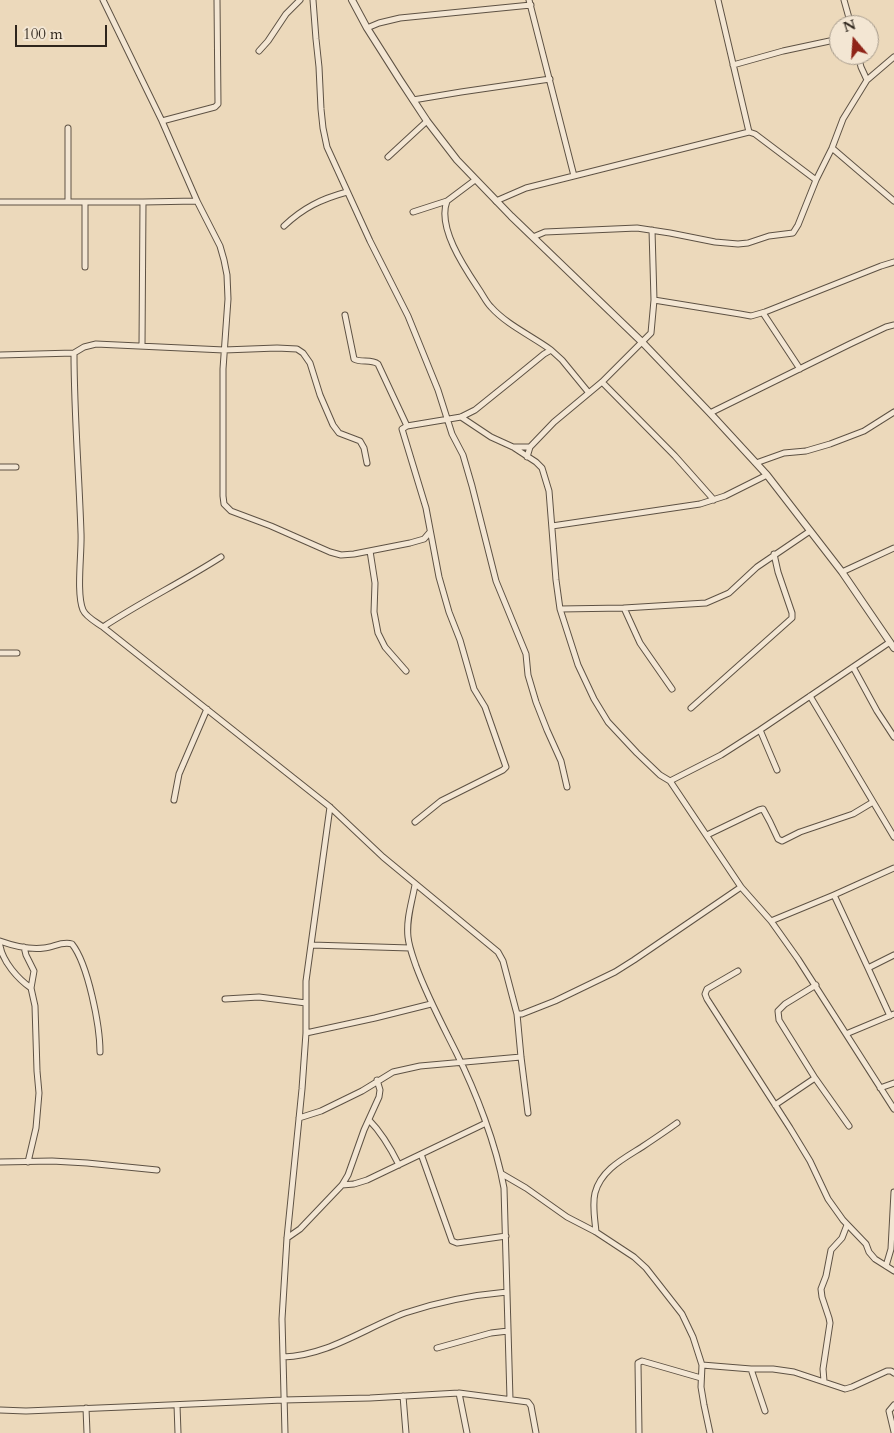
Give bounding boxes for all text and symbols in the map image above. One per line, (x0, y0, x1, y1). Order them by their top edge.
scale bar (18, 15, 110, 47)
north arrow (829, 15, 879, 65)
text: N (841, 15, 858, 37)
text: 100 m (23, 24, 63, 44)

